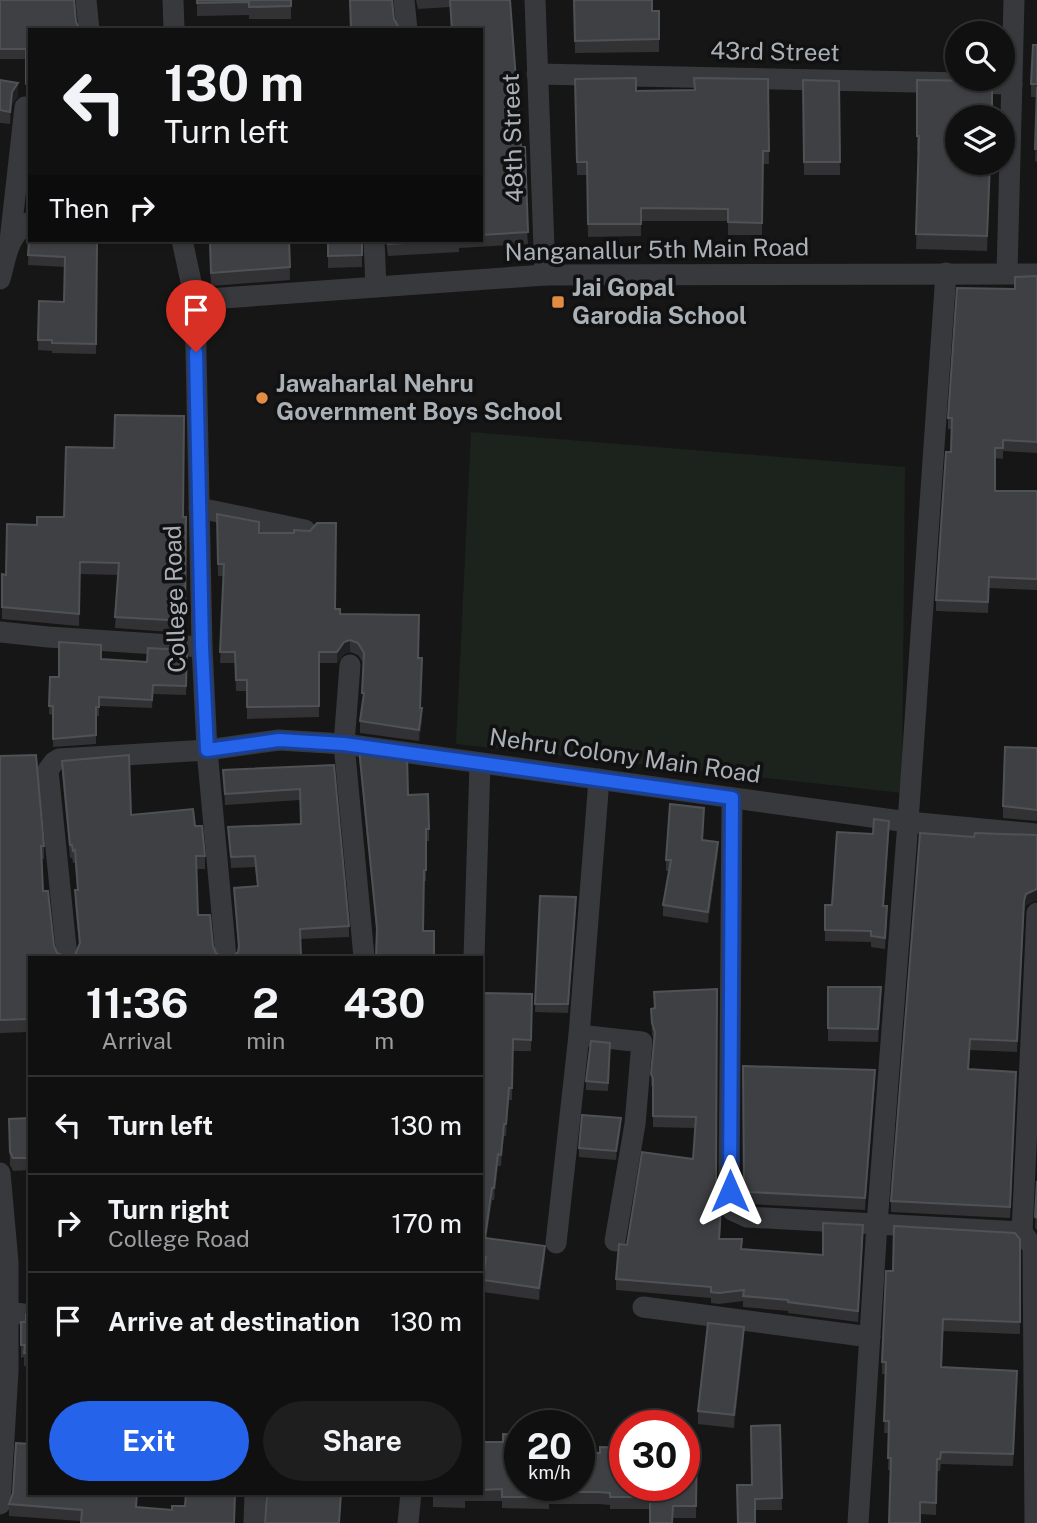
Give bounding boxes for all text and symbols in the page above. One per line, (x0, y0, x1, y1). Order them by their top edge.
map controls (945, 21, 1015, 175)
button: search (945, 21, 1015, 91)
street label: 43rd Street (710, 36, 840, 66)
text: 130 m (164, 54, 304, 112)
icon: left (49, 56, 140, 147)
street label: 48th Street (496, 73, 528, 203)
button: layers (945, 105, 1015, 175)
text: Turn left (164, 113, 289, 150)
icon: right (123, 189, 161, 227)
text: Then (49, 193, 109, 224)
street label: Nanganallur 5th Main Road (504, 232, 810, 266)
place label: Jai Gopal Garodia School (572, 273, 747, 329)
pin (166, 280, 226, 352)
icon: arrive (177, 291, 215, 329)
marker: Jai Gopal Garodia School (550, 294, 566, 310)
place label: Jawaharlal Nehru Government Boys School (276, 369, 563, 425)
marker: Jawaharlal Nehru Government Boys School (254, 390, 270, 406)
street label: College Road (157, 525, 191, 673)
street label: Nehru Colony Main Road (488, 722, 763, 788)
text: 11:36 (86, 978, 189, 1027)
text: 2 (252, 978, 279, 1027)
text: 430 (343, 978, 425, 1027)
text: Arrival (102, 1027, 173, 1054)
text: min (246, 1027, 285, 1054)
text: m (374, 1027, 394, 1054)
icon: left (49, 1106, 87, 1144)
text: Turn left (108, 1110, 213, 1141)
text: 130 m (390, 1110, 462, 1141)
position arrow (693, 1154, 767, 1228)
text: Turn right (108, 1194, 230, 1225)
icon: right (49, 1204, 87, 1242)
text: 170 m (392, 1208, 462, 1239)
text: College Road (108, 1225, 250, 1252)
icon: arrive (49, 1302, 87, 1340)
text: Arrive at destination (108, 1306, 360, 1337)
text: 130 m (390, 1306, 462, 1337)
button: Exit (49, 1401, 249, 1481)
button: Share (263, 1401, 462, 1481)
speed limit sign: 30 (609, 1410, 700, 1501)
text: 20 (527, 1426, 572, 1467)
text: km/h (528, 1462, 571, 1483)

